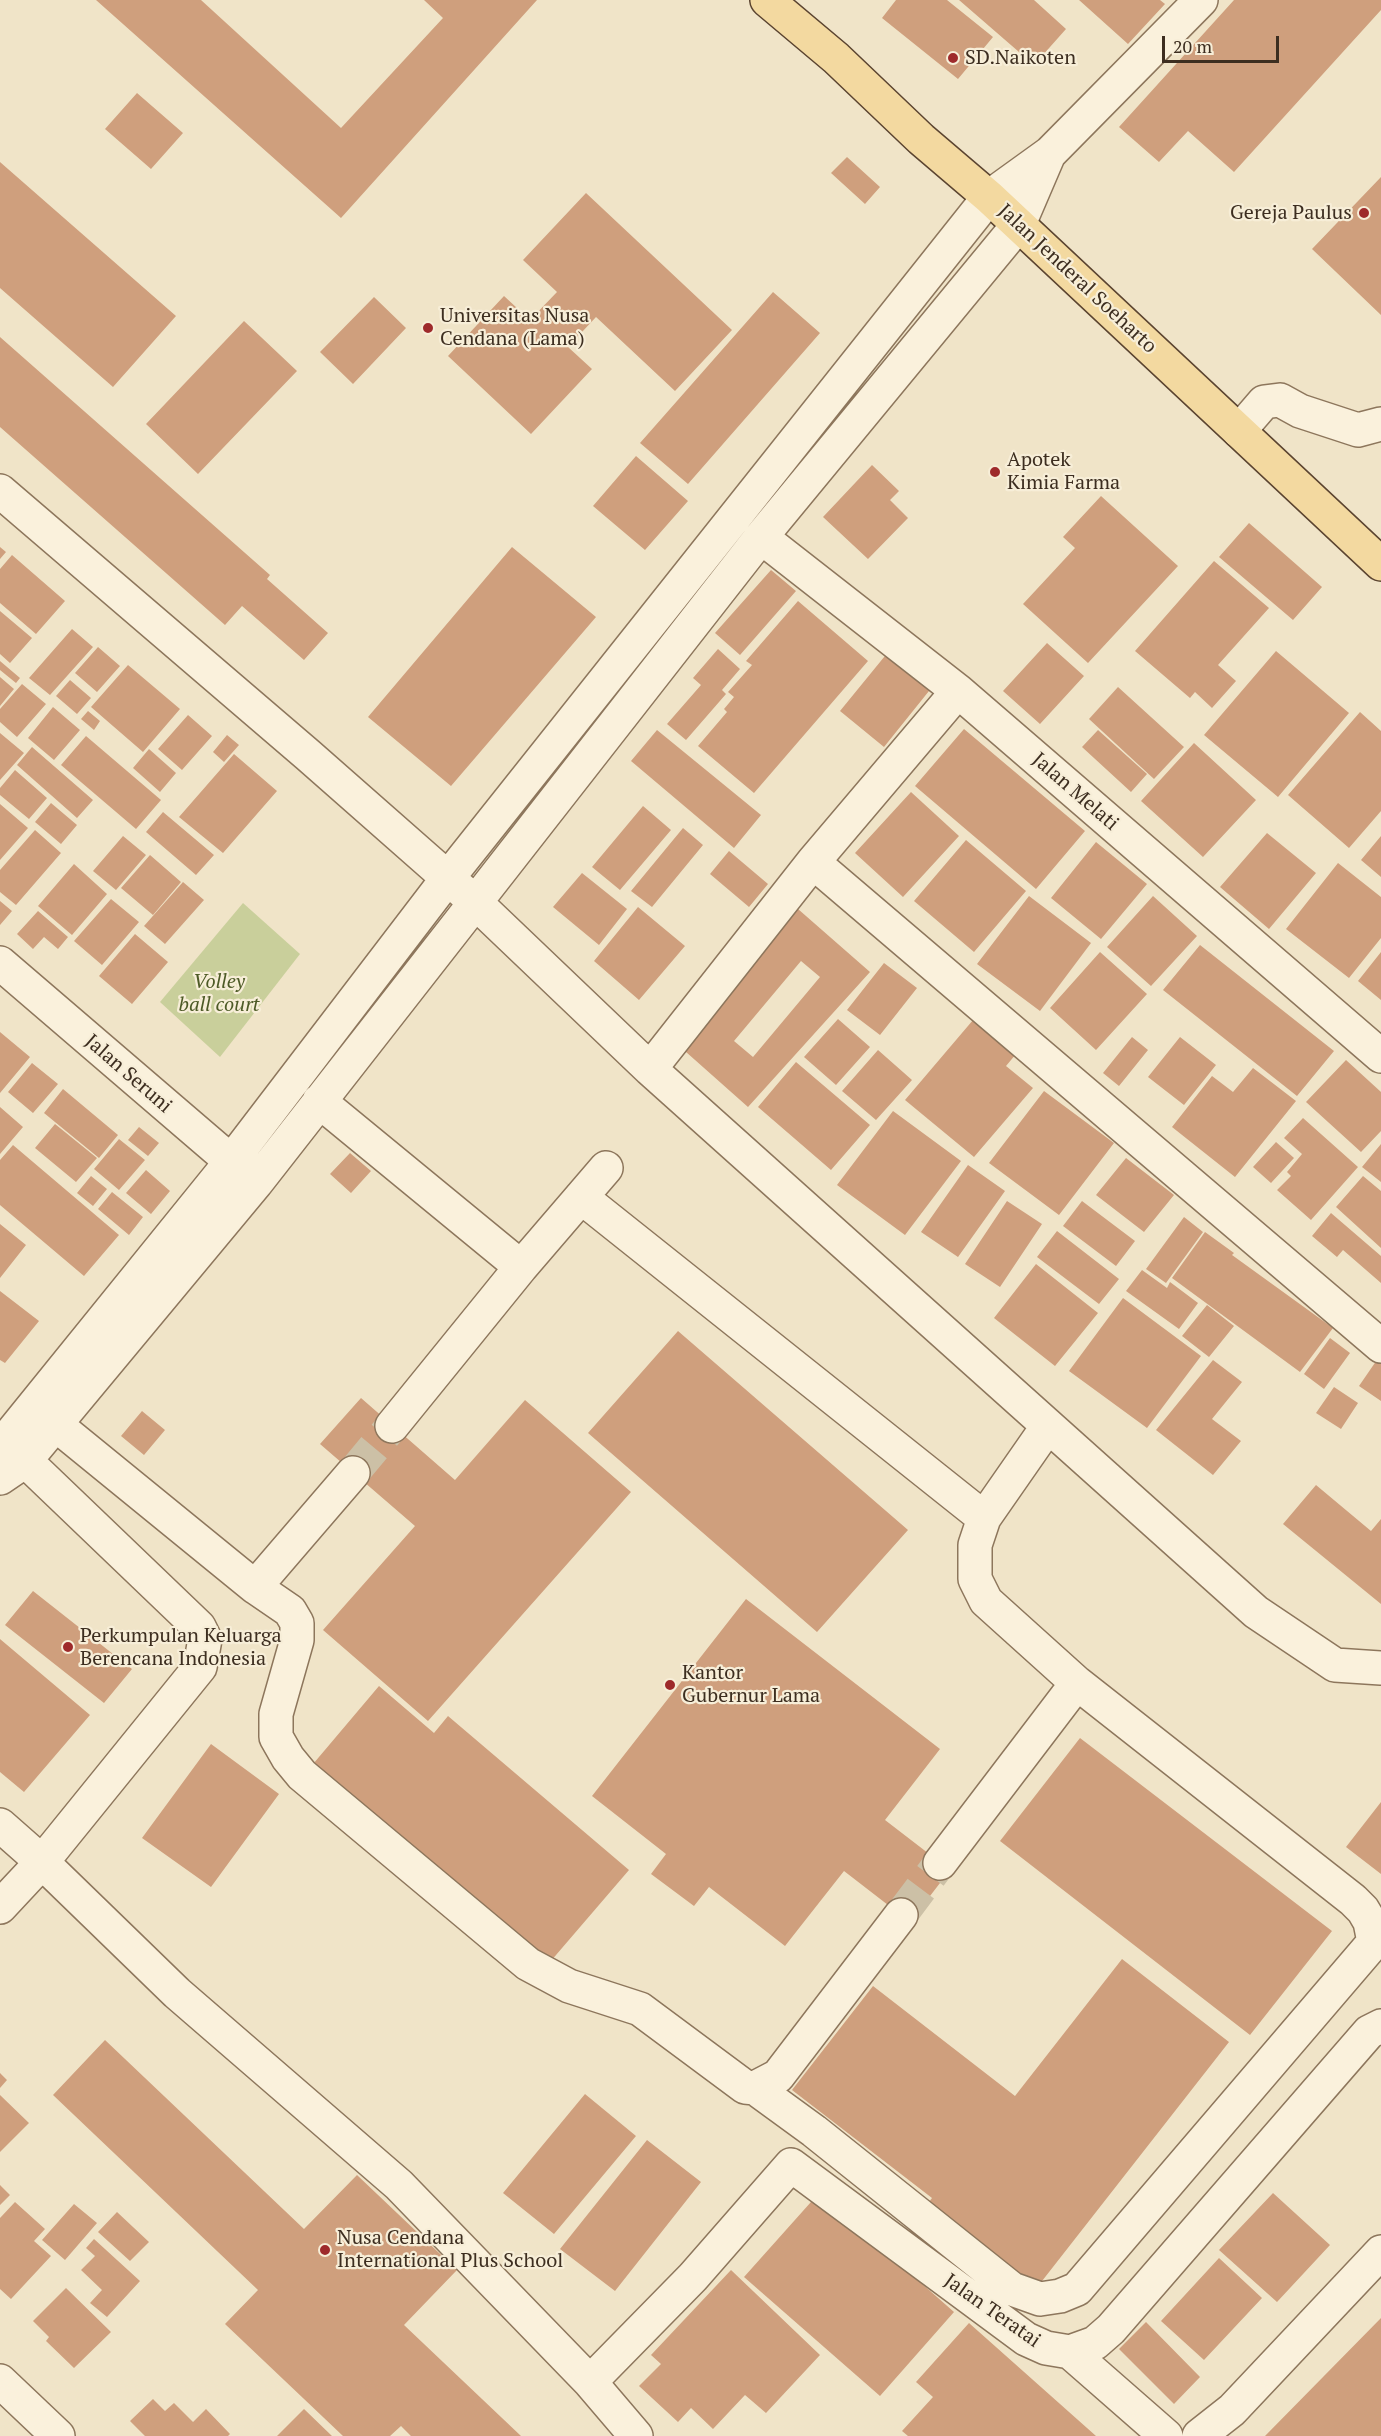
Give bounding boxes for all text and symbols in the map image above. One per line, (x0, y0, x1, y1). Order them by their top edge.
scale bar (1165, 24, 1282, 62)
text: 20 m (1173, 34, 1212, 58)
place label: SD.Naikoten (965, 46, 1076, 70)
marker: SD.Naikoten (946, 51, 960, 65)
street label: Jalan Jenderal Soeharto (993, 199, 1161, 359)
place label: Gereja Paulus (1230, 201, 1352, 225)
marker: Gereja Paulus (1357, 206, 1371, 220)
place label: Universitas Nusa Cendana (Lama) (440, 304, 589, 351)
marker: Universitas Nusa Cendana (Lama) (421, 321, 435, 335)
place label: Apotek Kimia Farma (1007, 448, 1120, 495)
marker: Apotek Kimia Farma (988, 465, 1002, 479)
street label: Jalan Melati (1027, 748, 1123, 836)
park label: Volley ball court (178, 970, 260, 1017)
street label: Jalan Seruni (80, 1030, 176, 1118)
place label: Perkumpulan Keluarga Berencana Indonesia (80, 1624, 282, 1671)
marker: Perkumpulan Keluarga Berencana Indonesia (61, 1640, 75, 1654)
place label: Kantor Gubernur Lama (682, 1661, 820, 1708)
marker: Kantor Gubernur Lama (663, 1678, 677, 1692)
place label: Nusa Cendana International Plus School (337, 2226, 563, 2273)
marker: Nusa Cendana International Plus School (318, 2243, 332, 2257)
street label: Jalan Teratai (939, 2269, 1045, 2353)

